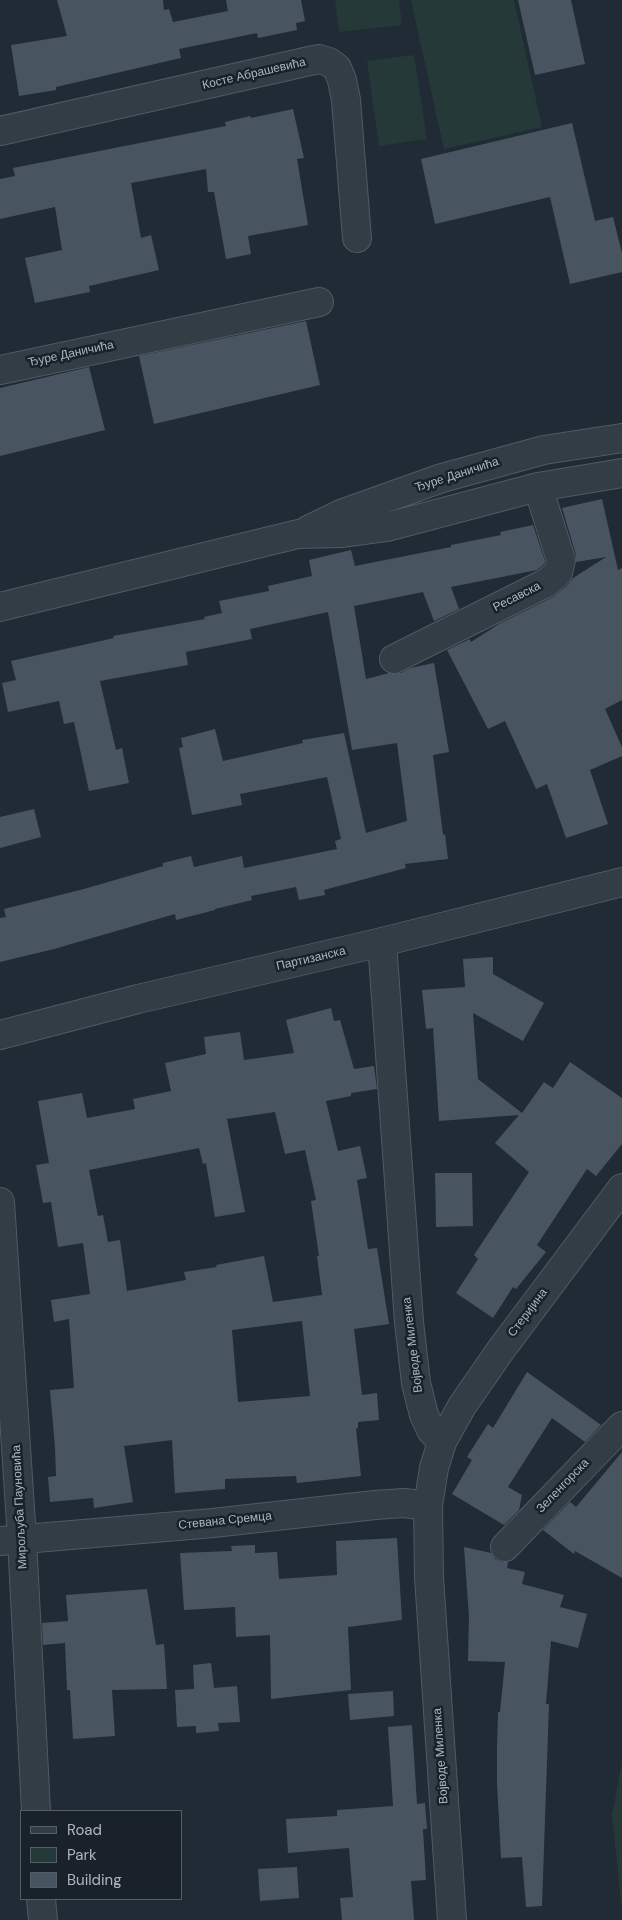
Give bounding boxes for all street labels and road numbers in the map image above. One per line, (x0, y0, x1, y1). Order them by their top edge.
street label: Косте Абрашевића (201, 55, 307, 93)
street label: Ђуре Даничића (27, 338, 115, 370)
street label: Ђуре Даничића (413, 455, 501, 495)
street label: Ресавска (491, 579, 543, 615)
street label: Партизанска (275, 944, 347, 974)
street label: Стеријина (505, 1286, 551, 1340)
street label: Војводе Миленка (400, 1296, 426, 1394)
street label: Мирољуба Пауновића (10, 1445, 30, 1569)
street label: Зеленгорска (534, 1456, 592, 1516)
street label: Стевана Сремца (178, 1509, 272, 1533)
street label: Војводе Миленка (430, 1708, 452, 1804)

